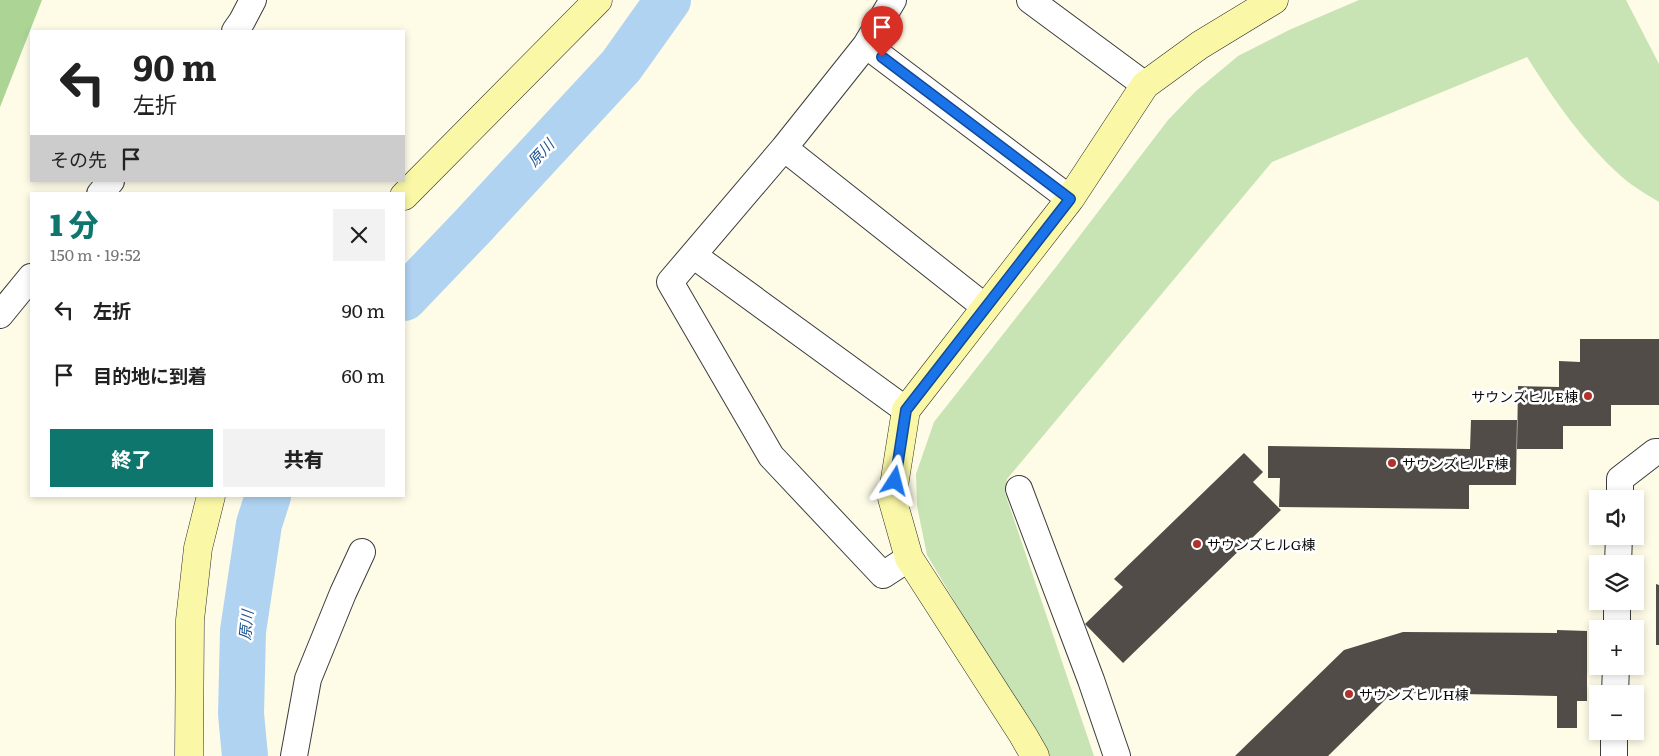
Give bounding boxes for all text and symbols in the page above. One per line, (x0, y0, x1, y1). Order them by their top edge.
pin (861, 6, 903, 57)
icon: arrive (868, 13, 896, 41)
text: 90 m (133, 40, 217, 92)
icon: left (50, 50, 115, 115)
text: 左折 (133, 87, 177, 120)
water label: 原川 (521, 132, 560, 171)
text: その先 (50, 145, 107, 173)
icon: arrive (117, 145, 145, 173)
text: 1 分 (50, 201, 99, 245)
button: close (333, 209, 385, 261)
text: 150 m · 19:52 (50, 242, 141, 266)
icon: left (50, 296, 78, 324)
text: 左折 (93, 296, 131, 324)
text: 90 m (342, 296, 385, 324)
icon: arrive (50, 361, 78, 389)
text: 目的地に到着 (93, 361, 207, 389)
text: 60 m (342, 361, 385, 389)
place label: サウンズヒルE棟 (1471, 386, 1578, 406)
marker: サウンズヒルE棟 (1582, 390, 1594, 402)
button: 終了 (50, 429, 213, 487)
button: 共有 (223, 429, 385, 487)
place label: サウンズヒルF棟 (1402, 453, 1508, 473)
position arrow (868, 454, 920, 506)
marker: サウンズヒルF棟 (1386, 457, 1398, 469)
map controls (1589, 490, 1644, 740)
button: sound (1589, 490, 1644, 545)
place label: サウンズヒルG棟 (1207, 534, 1315, 554)
marker: サウンズヒルG棟 (1191, 538, 1203, 550)
button: layers (1589, 555, 1644, 610)
water label: 原川 (232, 607, 258, 641)
button: + (1589, 620, 1644, 675)
place label: サウンズヒルH棟 (1359, 684, 1468, 704)
button: − (1589, 685, 1644, 740)
marker: サウンズヒルH棟 (1343, 688, 1355, 700)

